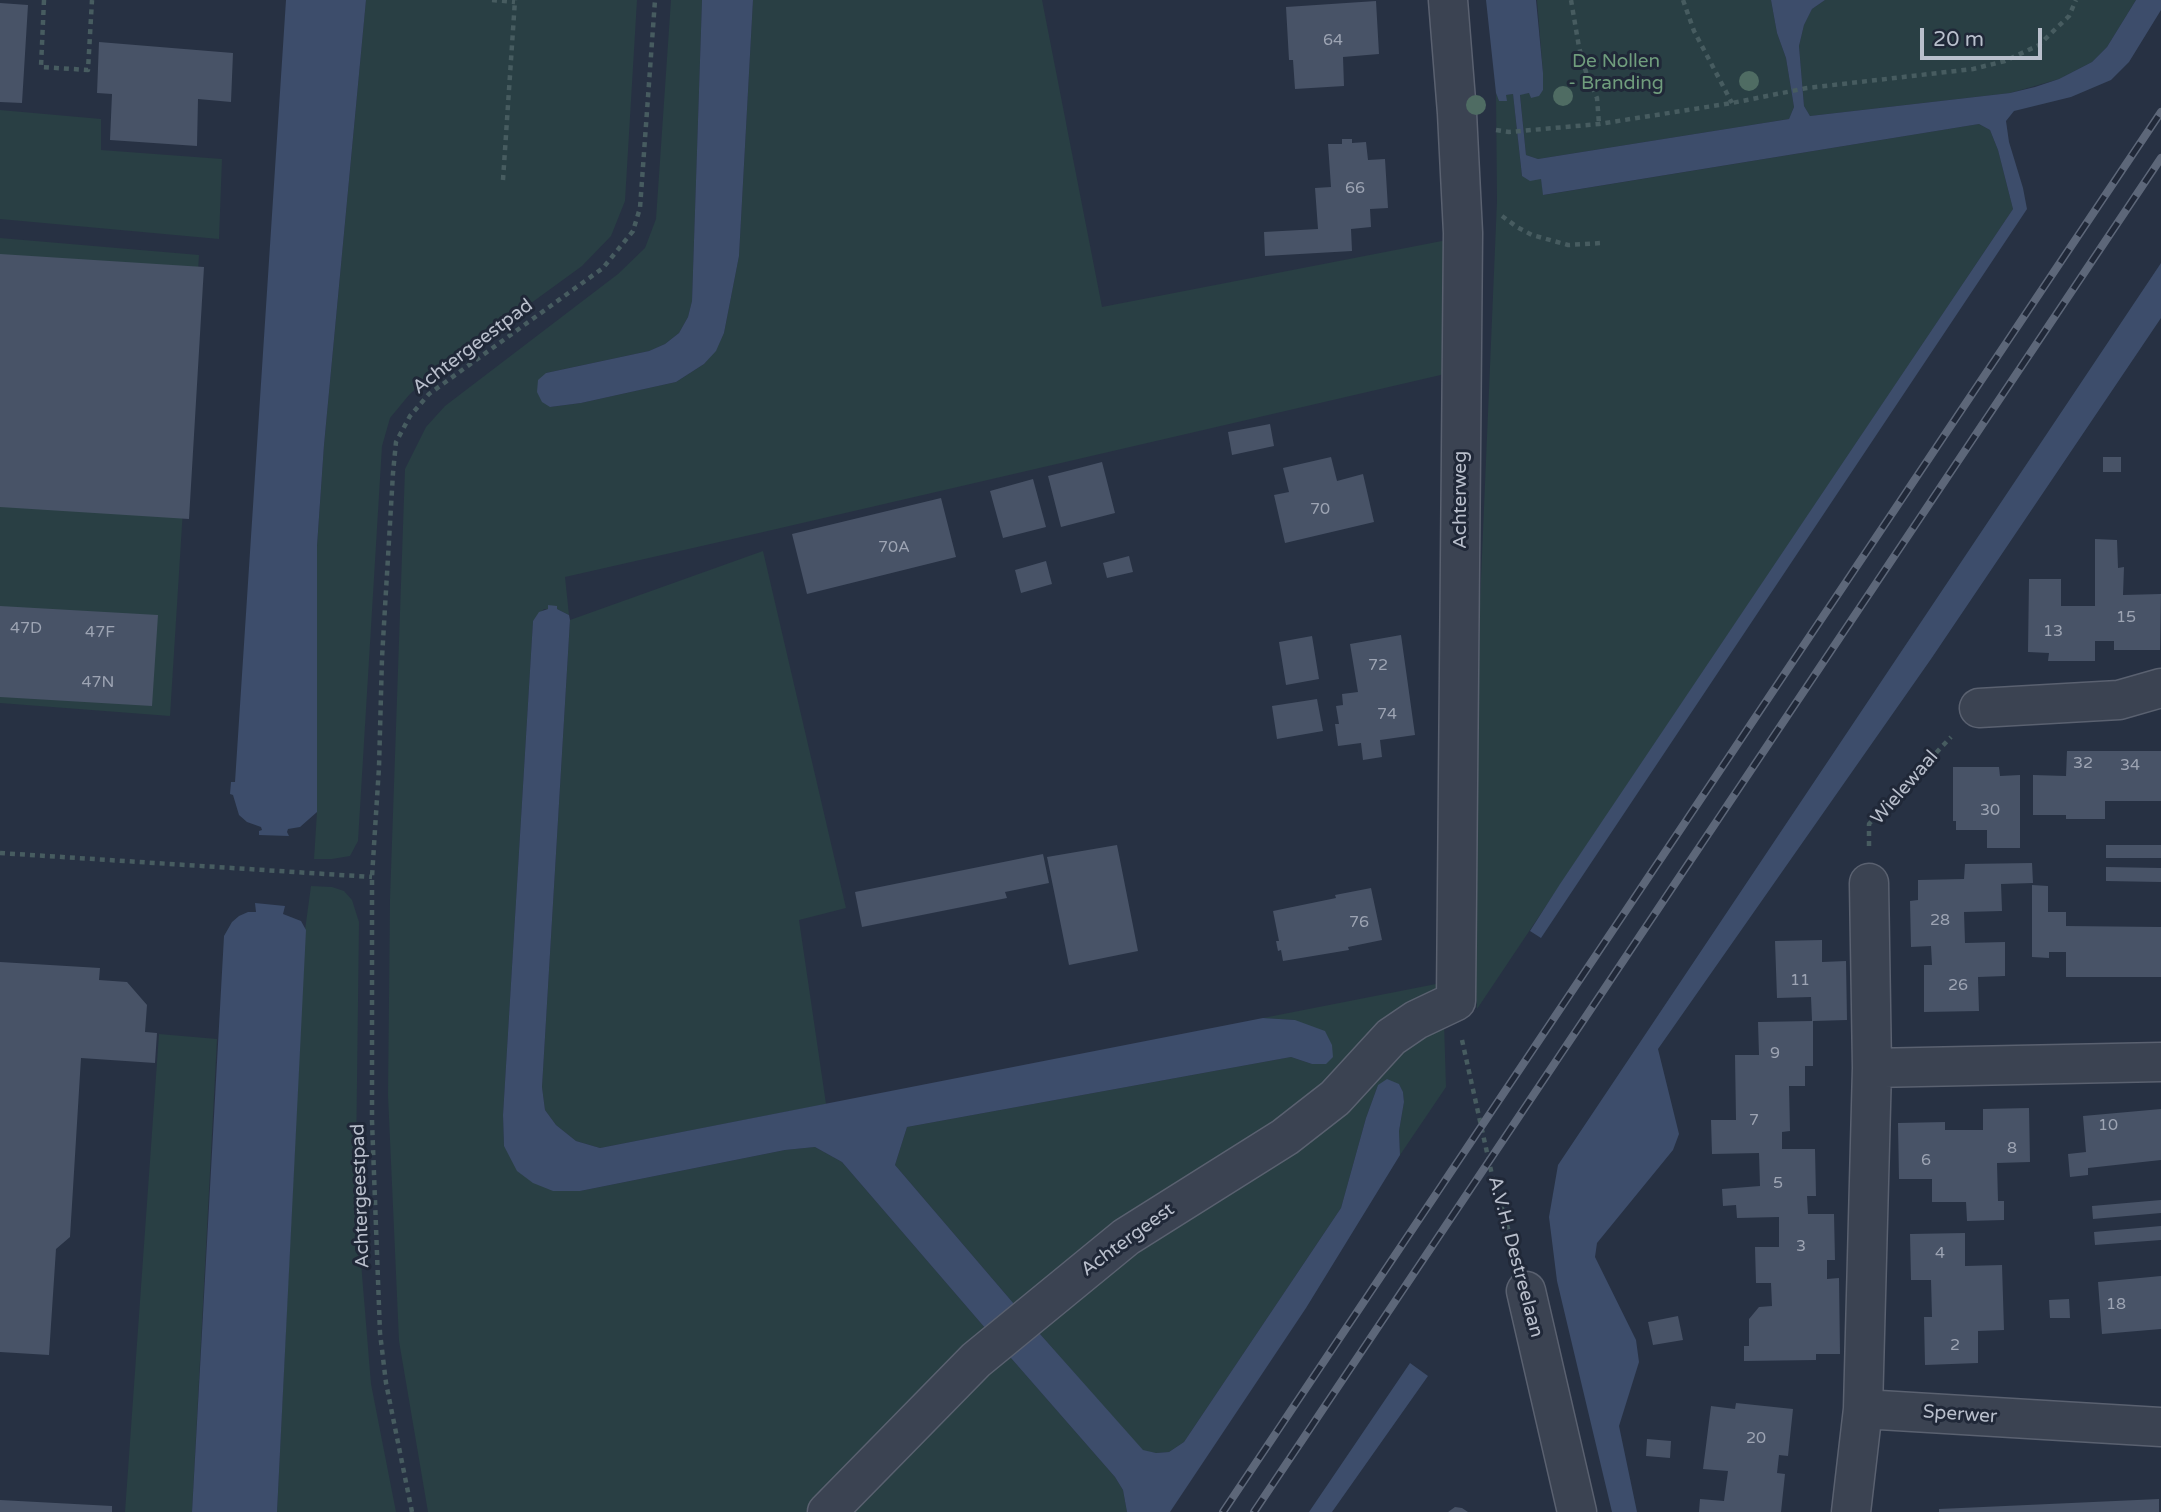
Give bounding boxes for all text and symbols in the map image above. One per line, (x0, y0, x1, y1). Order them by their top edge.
scale bar (1923, 14, 2046, 58)
text: 20 m (1933, 27, 1984, 52)
house number: 64 (1323, 31, 1343, 51)
park label: De Nollen - Branding (1568, 51, 1664, 95)
house number: 66 (1345, 179, 1365, 199)
street label: Achtergeestpad (408, 294, 538, 400)
street label: Achterweg (1450, 451, 1472, 549)
house number: 70 (1310, 500, 1330, 520)
house number: 70A (878, 538, 910, 558)
house number: 15 (2116, 608, 2136, 628)
house number: 47D (10, 619, 42, 639)
house number: 13 (2043, 622, 2063, 642)
house number: 47F (85, 623, 115, 643)
house number: 72 (1368, 656, 1388, 676)
house number: 47N (82, 673, 114, 693)
house number: 74 (1377, 705, 1397, 725)
street label: Wielewaal (1867, 746, 1943, 830)
house number: 32 (2073, 754, 2093, 774)
house number: 34 (2120, 756, 2140, 776)
house number: 30 (1980, 801, 2000, 821)
house number: 28 (1930, 911, 1950, 931)
house number: 76 (1349, 913, 1369, 933)
house number: 11 (1790, 971, 1810, 991)
house number: 26 (1948, 976, 1968, 996)
house number: 9 (1770, 1044, 1780, 1064)
house number: 7 (1749, 1111, 1759, 1131)
house number: 10 (2098, 1116, 2118, 1136)
street label: Achtergeestpad (347, 1123, 375, 1269)
house number: 8 (2007, 1139, 2017, 1159)
house number: 6 (1921, 1151, 1931, 1171)
street label: A.V.H. Destreelaan (1482, 1174, 1548, 1340)
house number: 5 (1773, 1174, 1783, 1194)
street label: Achtergeest (1077, 1198, 1179, 1282)
house number: 3 (1796, 1237, 1806, 1257)
house number: 4 (1935, 1244, 1945, 1264)
house number: 18 (2106, 1295, 2126, 1315)
house number: 2 (1950, 1336, 1960, 1356)
street label: Sperwer (1922, 1401, 1998, 1429)
house number: 20 (1746, 1429, 1766, 1449)

